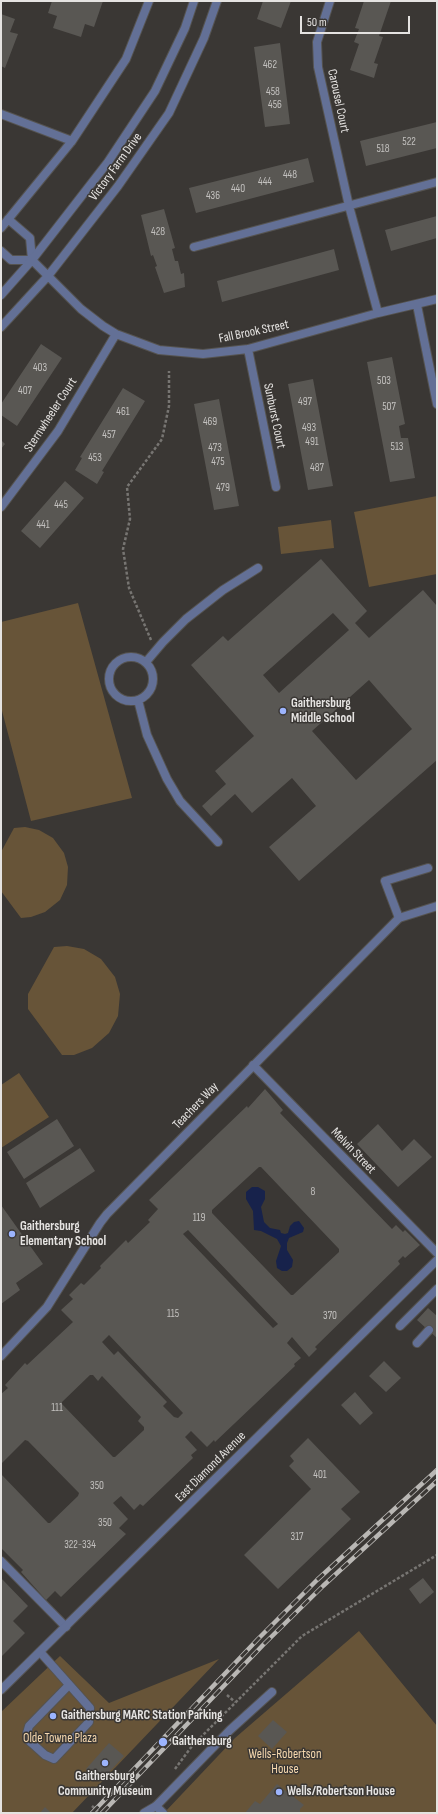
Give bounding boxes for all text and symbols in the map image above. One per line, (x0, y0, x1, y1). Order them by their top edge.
scale bar (302, 8, 412, 34)
text: 50 m (307, 15, 327, 30)
house number: 462 (263, 58, 277, 72)
street label: Carousel Court (324, 68, 352, 134)
house number: 458 (266, 85, 280, 99)
house number: 456 (268, 98, 282, 112)
street label: Victory Farm Drive (86, 130, 146, 204)
house number: 522 (402, 135, 416, 149)
house number: 518 (376, 142, 390, 156)
house number: 448 (283, 168, 297, 182)
house number: 444 (258, 175, 272, 189)
house number: 440 (231, 182, 245, 196)
house number: 436 (206, 189, 220, 203)
house number: 428 (151, 225, 165, 239)
street label: Fall Brook Street (218, 317, 290, 347)
house number: 403 (33, 361, 47, 375)
house number: 503 (377, 374, 391, 388)
street label: Sternwheeler Court (21, 375, 81, 455)
street label: Sunburst Court (259, 382, 289, 450)
house number: 407 (18, 384, 32, 398)
house number: 497 (298, 395, 312, 409)
house number: 507 (382, 400, 396, 414)
house number: 461 (116, 405, 130, 419)
house number: 469 (203, 415, 217, 429)
house number: 493 (302, 421, 316, 435)
house number: 457 (102, 428, 116, 442)
house number: 491 (305, 435, 319, 449)
house number: 513 (391, 440, 403, 454)
house number: 473 (208, 441, 222, 455)
house number: 453 (88, 451, 102, 465)
house number: 475 (211, 455, 225, 469)
house number: 487 (310, 461, 324, 475)
house number: 479 (216, 481, 230, 495)
house number: 445 (54, 498, 68, 512)
house number: 441 (36, 518, 50, 532)
place label: Gaithersburg Middle School (291, 696, 355, 727)
marker: Gaithersburg Middle School (278, 706, 288, 716)
street label: Teachers Way (170, 1079, 222, 1133)
street label: Melvin Street (327, 1125, 379, 1177)
house number: 8 (311, 1185, 315, 1199)
house number: 119 (193, 1211, 205, 1225)
place label: Gaithersburg Elementary School (20, 1219, 106, 1250)
marker: Gaithersburg Elementary School (7, 1229, 17, 1239)
house number: 115 (167, 1307, 179, 1321)
house number: 370 (323, 1309, 337, 1323)
house number: 111 (51, 1401, 63, 1415)
street label: East Diamond Avenue (173, 1429, 249, 1505)
house number: 401 (313, 1468, 327, 1482)
house number: 350 (90, 1479, 104, 1493)
house number: 350 (98, 1516, 112, 1530)
house number: 317 (291, 1530, 303, 1544)
house number: 322-334 (64, 1538, 96, 1552)
place label: Gaithersburg MARC Station Parking (61, 1708, 222, 1724)
marker: Gaithersburg MARC Station Parking (48, 1711, 58, 1721)
park label: Olde Towne Plaza (23, 1731, 97, 1747)
place label: Gaithersburg (172, 1734, 232, 1750)
marker: Gaithersburg (157, 1736, 169, 1748)
park label: Wells-Robertson House (249, 1747, 321, 1778)
marker: Gaithersburg Community Museum (100, 1758, 110, 1768)
place label: Gaithersburg Community Museum (58, 1769, 152, 1800)
place label: Wells/Robertson House (287, 1784, 395, 1800)
marker: Wells/Robertson House (274, 1787, 284, 1797)

